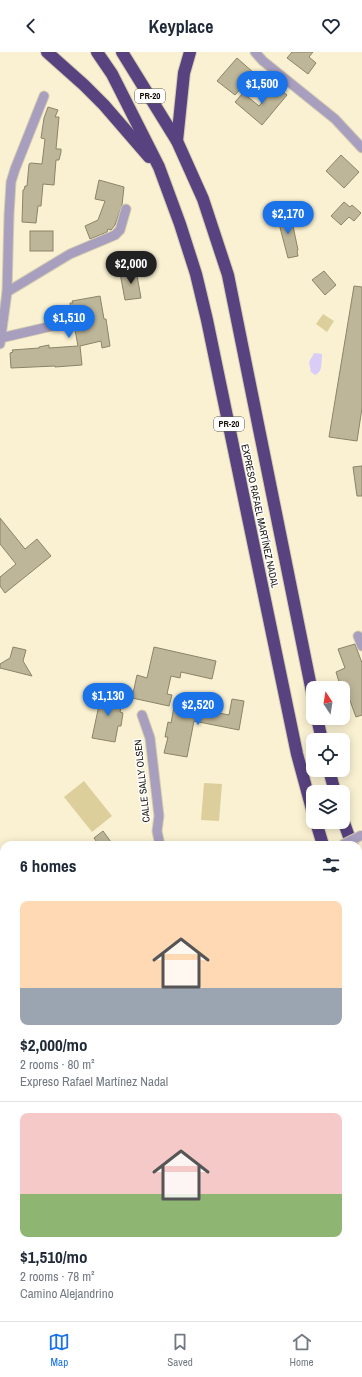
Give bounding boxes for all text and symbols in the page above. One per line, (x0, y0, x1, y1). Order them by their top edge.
text: Keyplace (149, 14, 213, 39)
icon: back (20, 15, 42, 37)
icon: heart (320, 15, 342, 37)
pin: $1,500 (229, 71, 295, 105)
text: $1,500 (246, 75, 278, 92)
road number: PR-20 (135, 89, 165, 103)
pin: $2,170 (255, 201, 321, 235)
text: $2,170 (272, 205, 304, 222)
pin: $2,000 (98, 251, 164, 285)
text: $2,000 (115, 255, 147, 272)
pin: $1,510 (36, 305, 102, 339)
text: $1,510 (53, 309, 85, 326)
road number: PR-20 (214, 417, 244, 431)
street label: EXPRESO RAFAEL MARTÍNEZ NADAL (238, 443, 282, 590)
north arrow (306, 681, 350, 725)
map controls (306, 681, 350, 829)
pin: $1,130 (75, 683, 141, 717)
text: $1,130 (92, 687, 124, 704)
pin: $2,520 (165, 692, 231, 726)
text: $2,520 (182, 696, 214, 713)
button: locate (306, 733, 350, 777)
street label: CALLE SALLY OLSEN (131, 739, 153, 823)
button: layers (306, 785, 350, 829)
text: 6 homes (20, 854, 77, 877)
icon: filters (320, 854, 342, 876)
icon: home (145, 927, 217, 999)
text: $2,000/mo (20, 1033, 87, 1056)
text: 2 rooms · 80 m² (20, 1056, 95, 1073)
text: Expreso Rafael Martínez Nadal (20, 1073, 168, 1090)
icon: home (145, 1139, 217, 1211)
text: $1,510/mo (20, 1245, 87, 1268)
text: 2 rooms · 78 m² (20, 1268, 95, 1285)
text: Camino Alejandrino (20, 1285, 114, 1302)
tab: Map (48, 1331, 70, 1369)
tab: Saved (167, 1331, 193, 1369)
tab: Home (290, 1331, 314, 1369)

